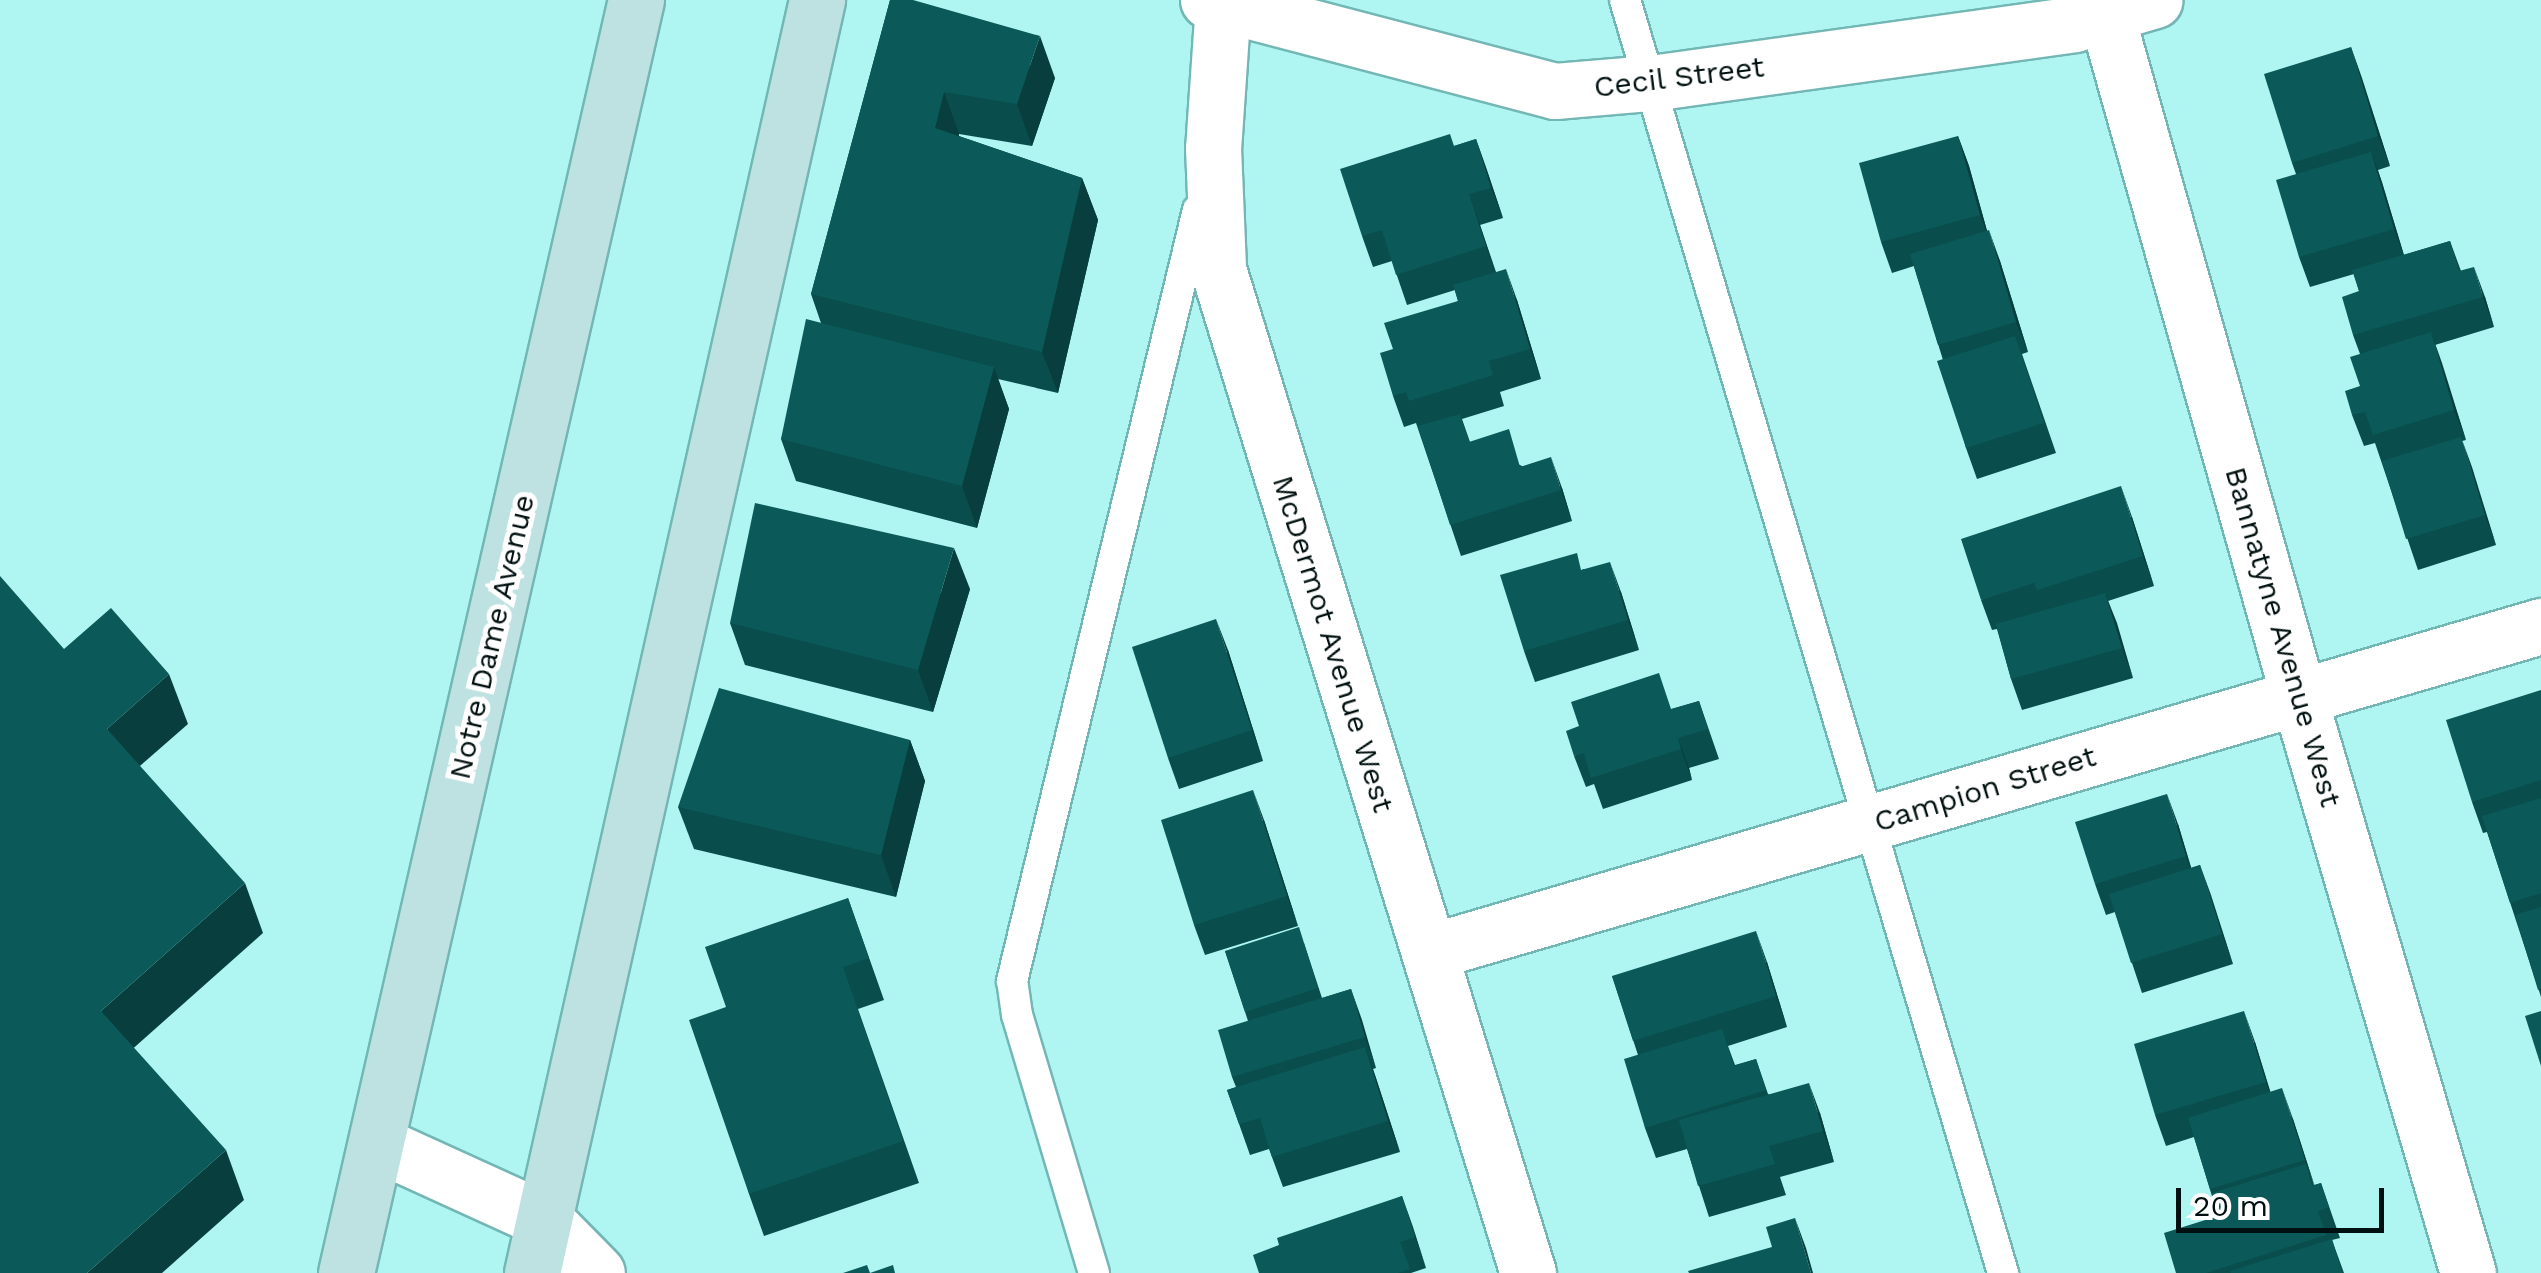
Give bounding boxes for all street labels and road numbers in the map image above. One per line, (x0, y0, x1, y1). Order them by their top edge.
street label: Cecil Street (1591, 49, 1767, 105)
street label: Bannatyne Avenue West (2217, 462, 2349, 812)
street label: McDermot Avenue West (1264, 470, 1402, 818)
street label: Notre Dame Avenue (442, 491, 542, 783)
street label: Campion Street (1870, 738, 2100, 840)

